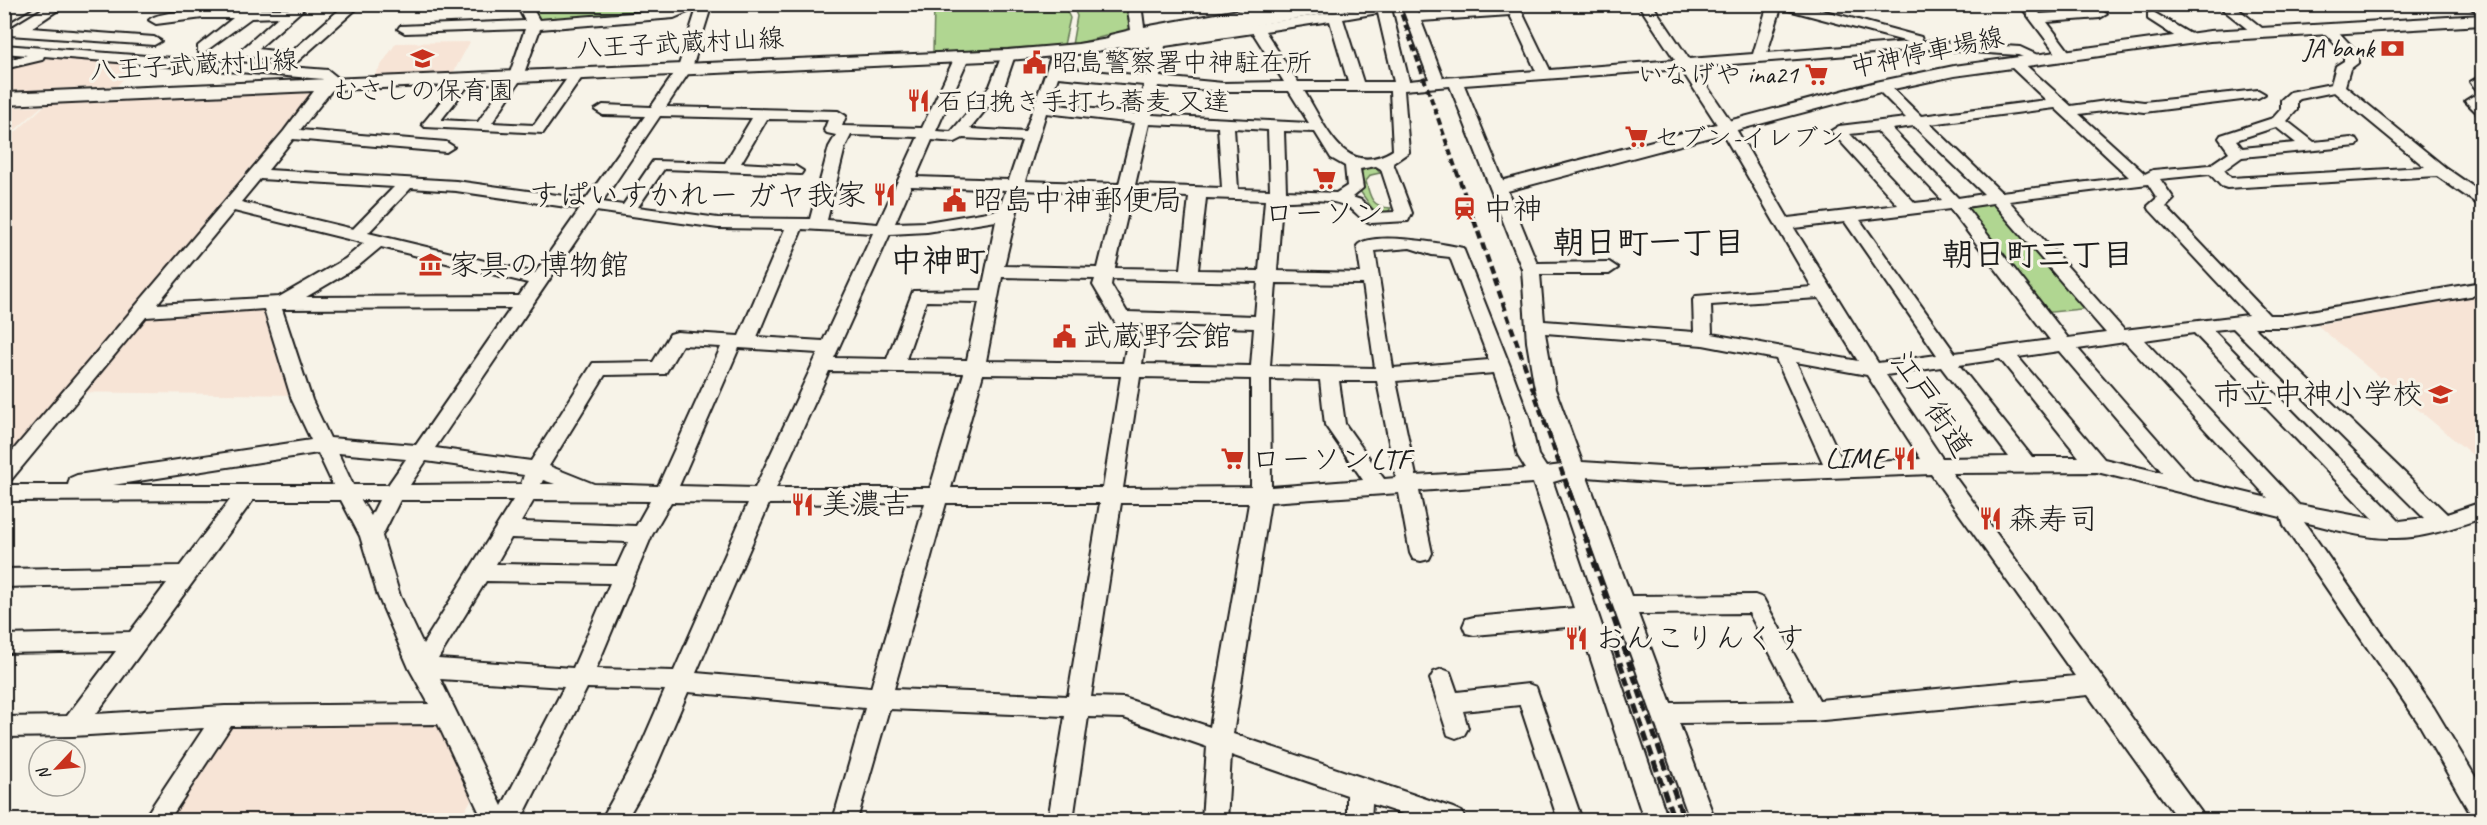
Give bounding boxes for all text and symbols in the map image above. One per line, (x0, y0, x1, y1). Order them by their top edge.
street label: 中神停車場線 (1847, 20, 2007, 84)
street label: 八王子武蔵村山線 (575, 21, 785, 65)
place label: JA bank (2301, 32, 2377, 65)
bank icon: JA bank (2379, 35, 2405, 61)
street label: 八王子武蔵村山線 (89, 43, 299, 87)
school or university icon: むさしの保育園 (410, 46, 436, 72)
place label: 昭島警察署中神駐在所 (1052, 46, 1312, 79)
public building icon: 昭島警察署中神駐在所 (1021, 49, 1047, 75)
place label: いなげや ina21 (1637, 58, 1799, 91)
supermarket icon: いなげや ina21 (1803, 61, 1829, 87)
place label: むさしの保育園 (332, 74, 514, 107)
place label: 石臼挽き手打ち蕎麦 又達 (937, 85, 1229, 118)
restaurant icon: 石臼挽き手打ち蕎麦 又達 (906, 88, 932, 114)
place label: セブン-イレブン (1654, 121, 1844, 154)
supermarket icon: セブン-イレブン (1623, 124, 1649, 150)
supermarket icon: ローソン (1311, 166, 1337, 192)
place label: すぱいすかれー ガヤ我家 (529, 176, 866, 214)
place label: 昭島中神郵便局 (973, 181, 1183, 219)
restaurant icon: すぱいすかれー ガヤ我家 (871, 182, 897, 208)
public building icon: 昭島中神郵便局 (942, 187, 968, 213)
place label: 中神 (1483, 190, 1543, 228)
place label: ローソン (1264, 194, 1384, 232)
station icon: 中神 (1452, 196, 1478, 222)
district label: 朝日町一丁目 (1553, 222, 1745, 263)
district label: 朝日町三丁目 (1942, 234, 2134, 275)
district label: 中神町 (890, 240, 986, 281)
place label: 家具の博物館 (449, 246, 629, 284)
museum icon: 家具の博物館 (418, 252, 444, 278)
place label: 武蔵野会館 (1082, 317, 1232, 355)
public building icon: 武蔵野会館 (1051, 323, 1077, 349)
street label: 江戸街道 (1883, 344, 1981, 464)
place label: 市立中神小学校 (2213, 375, 2423, 413)
school or university icon: 市立中神小学校 (2428, 381, 2454, 407)
place label: LIME (1825, 439, 1890, 477)
place label: ローソンLTF (1251, 440, 1415, 478)
restaurant icon: LIME (1891, 445, 1917, 471)
supermarket icon: ローソンLTF (1220, 446, 1246, 472)
place label: 美濃吉 (821, 485, 911, 523)
restaurant icon: 美濃吉 (790, 491, 816, 517)
place label: 森寿司 (2008, 500, 2098, 538)
restaurant icon: 森寿司 (1977, 506, 2003, 532)
place label: おんこりんくす (1595, 619, 1805, 657)
restaurant icon: おんこりんくす (1564, 625, 1590, 651)
north arrow (27, 738, 87, 798)
text: N (32, 763, 56, 783)

